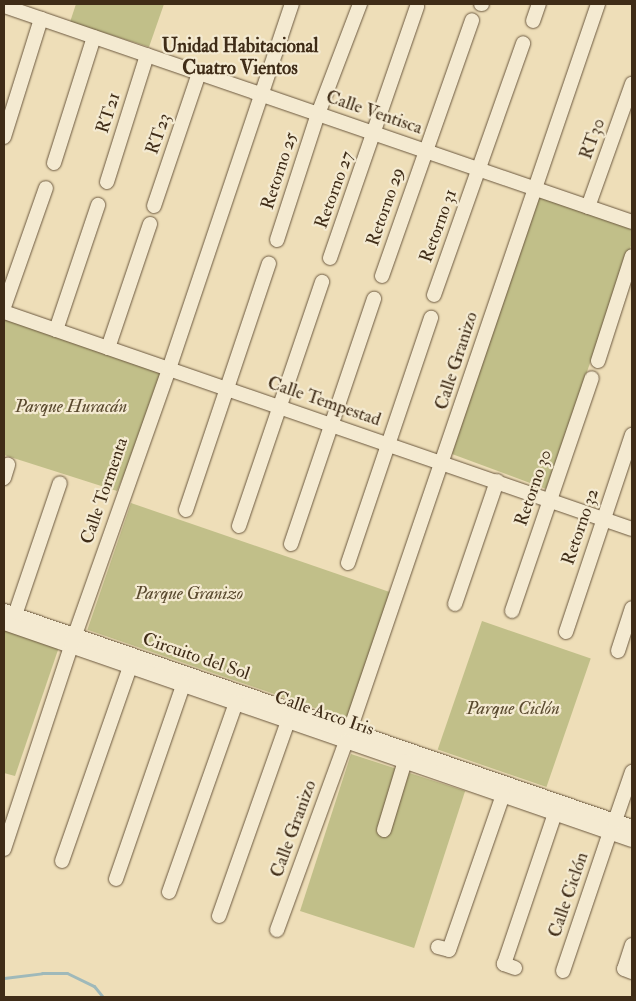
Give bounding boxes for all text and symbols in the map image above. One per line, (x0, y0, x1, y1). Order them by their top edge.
district label: Unidad Habitacional Cuatro Vientos (162, 36, 318, 80)
street label: Calle Ventisca (323, 86, 425, 140)
street label: RT21 (92, 90, 126, 136)
street label: RT23 (142, 111, 176, 157)
street label: RT30 (576, 116, 610, 162)
street label: Retorno 25 (257, 130, 303, 212)
street label: Retorno 27 (311, 149, 359, 231)
street label: Retorno 29 (363, 165, 409, 249)
street label: Retorno 31 (416, 186, 462, 266)
street label: Calle Granizo (431, 309, 483, 413)
street label: Calle Tempestad (265, 373, 383, 431)
park label: Parque Huracán (15, 396, 127, 418)
street label: Calle Tormenta (77, 435, 133, 547)
street label: Retorno 30 (511, 447, 557, 529)
street label: Retorno 32 (558, 486, 604, 568)
park label: Parque Granizo (135, 583, 243, 605)
street label: Circuito del Sol (140, 629, 252, 685)
street label: Calle Arco Iris (271, 687, 377, 741)
park label: Parque Ciclón (466, 698, 560, 720)
street label: Calle Granizo (266, 778, 322, 880)
street label: Calle Ciclón (544, 850, 594, 940)

